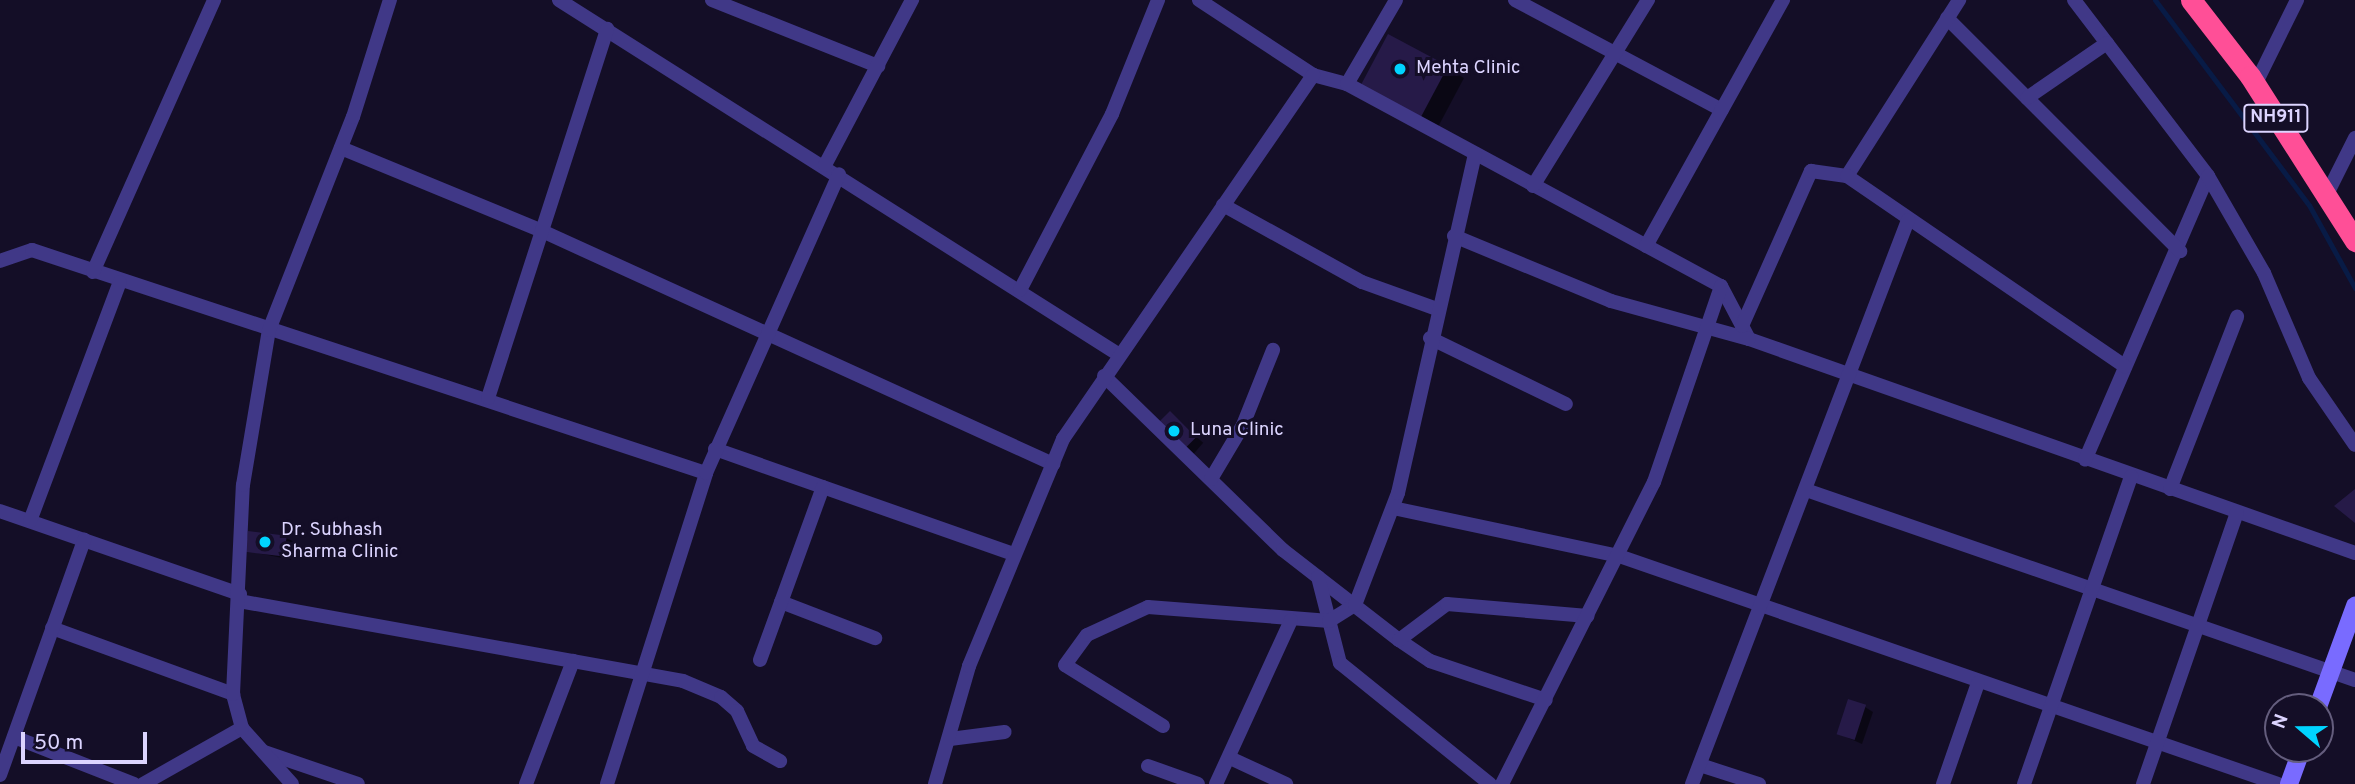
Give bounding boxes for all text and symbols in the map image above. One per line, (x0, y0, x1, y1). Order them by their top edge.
place label: Mehta Clinic (1416, 58, 1521, 80)
marker: Mehta Clinic (1390, 59, 1410, 79)
road number: NH911 (2243, 104, 2309, 132)
place label: Luna Clinic (1190, 420, 1284, 442)
marker: Luna Clinic (1164, 421, 1184, 441)
place label: Dr. Subhash Sharma Clinic (281, 520, 398, 564)
marker: Dr. Subhash Sharma Clinic (255, 532, 275, 552)
north arrow (2264, 693, 2334, 763)
text: N (2268, 711, 2295, 732)
scale bar (24, 718, 150, 762)
text: 50 m (34, 730, 83, 757)

